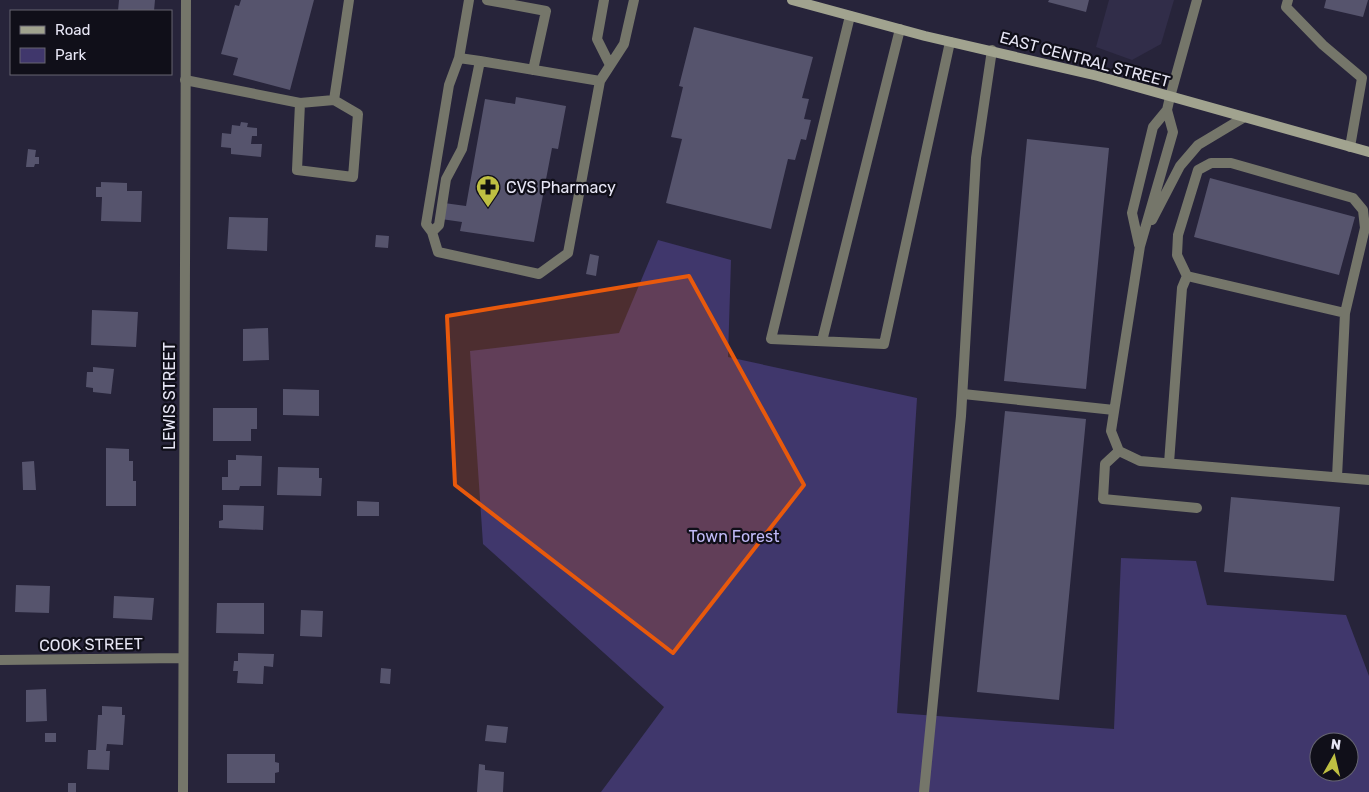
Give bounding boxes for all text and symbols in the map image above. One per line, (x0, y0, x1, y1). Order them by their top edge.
legend (10, 10, 172, 75)
text: Road (55, 21, 91, 39)
street label: EAST CENTRAL STREET (998, 28, 1172, 91)
text: Park (55, 46, 86, 64)
pharmacy icon: CVS Pharmacy (475, 174, 501, 208)
place label: CVS Pharmacy (506, 178, 616, 197)
street label: LEWIS STREET (160, 342, 179, 450)
park label: Town Forest (689, 527, 779, 546)
street label: COOK STREET (39, 634, 143, 655)
north arrow (1309, 732, 1359, 782)
text: N (1330, 736, 1342, 754)

